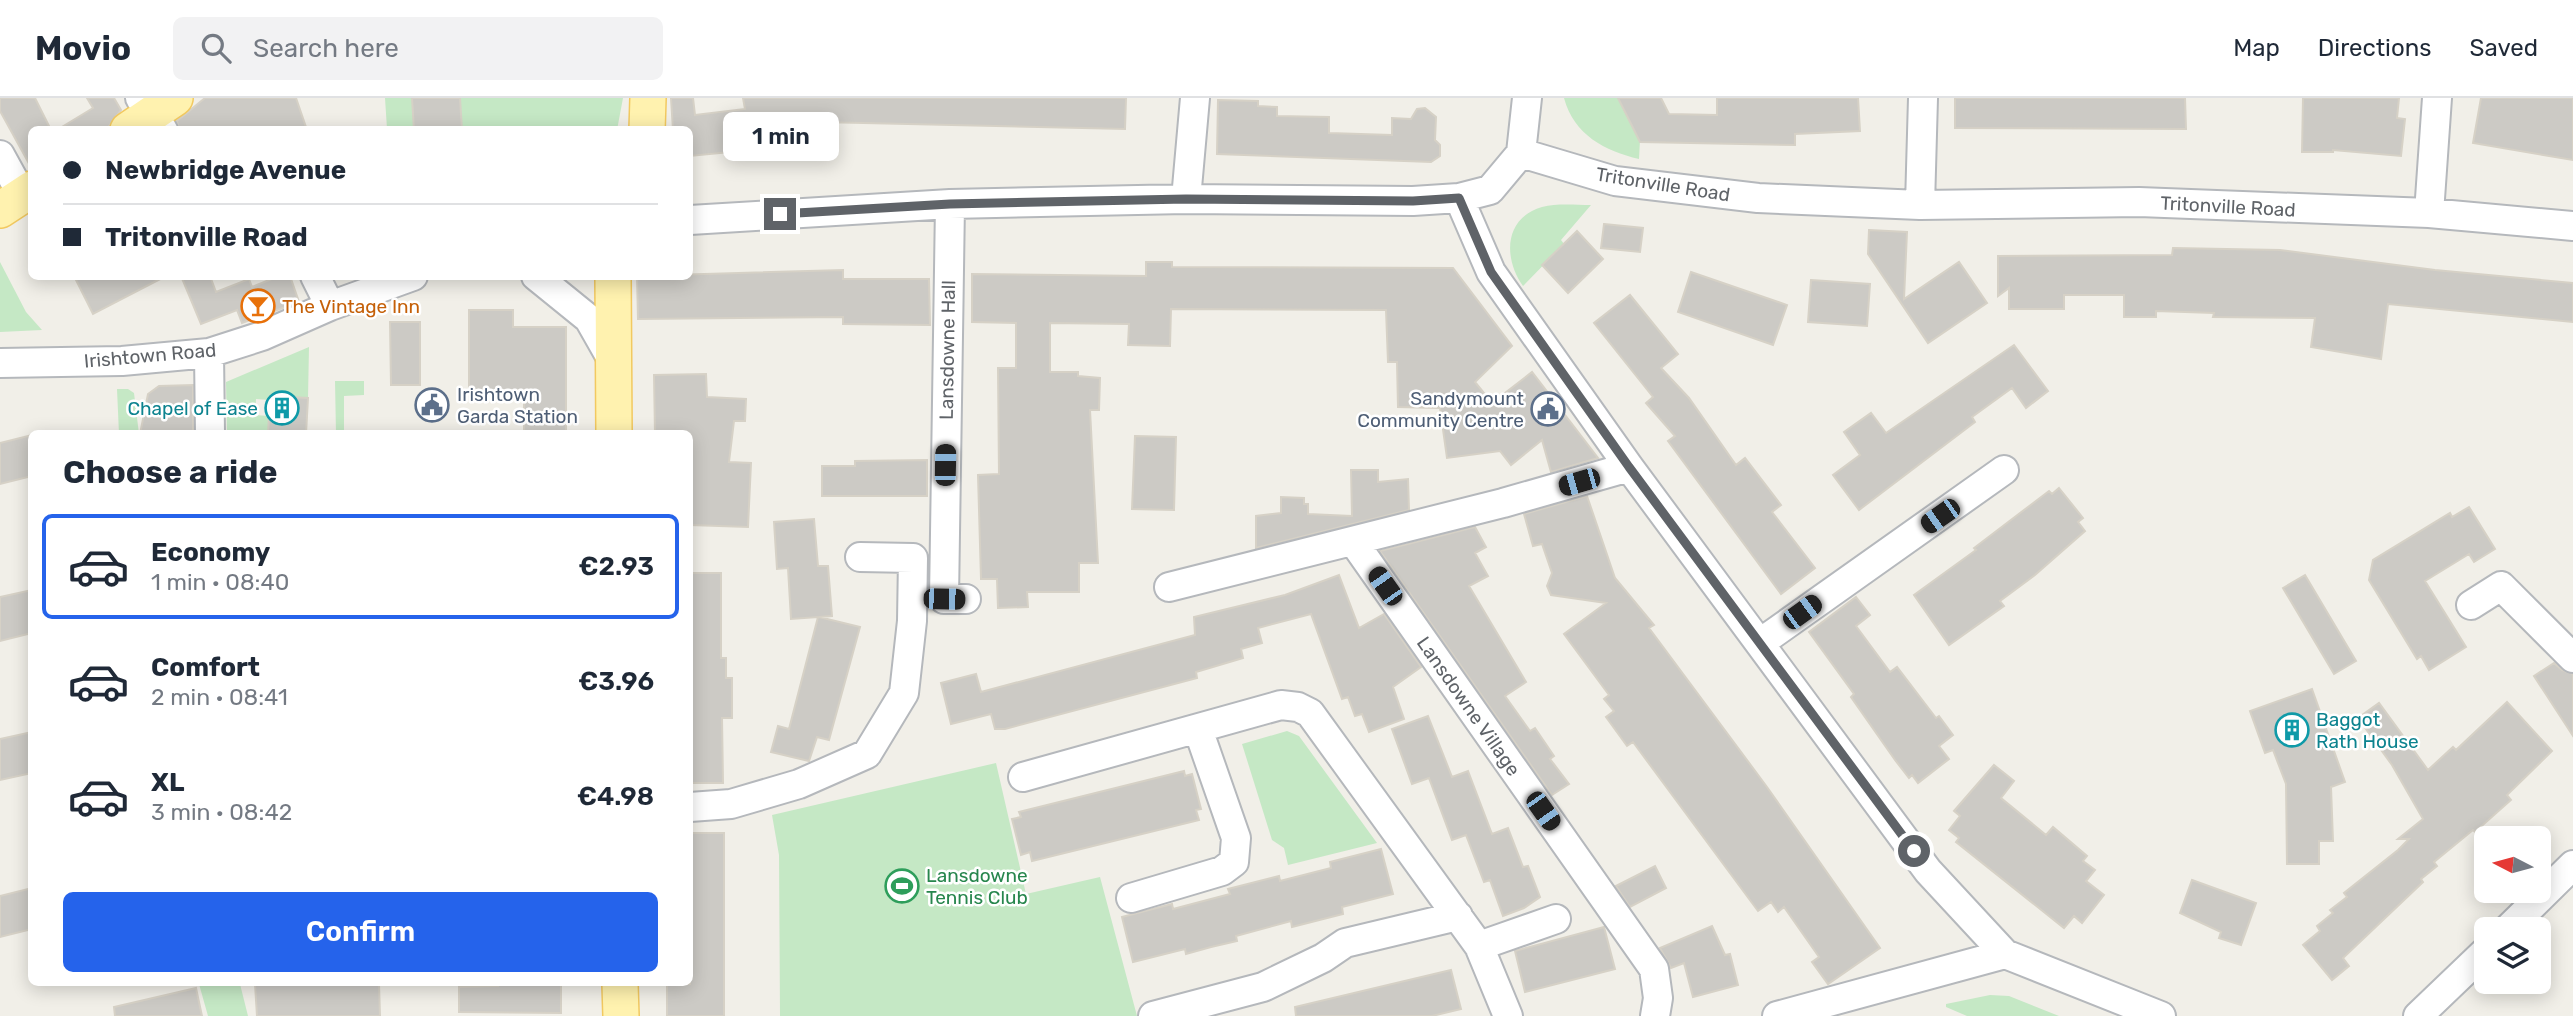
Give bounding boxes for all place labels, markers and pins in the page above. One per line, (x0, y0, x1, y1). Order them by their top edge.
bar icon: The Vintage Inn (239, 287, 277, 325)
place label: The Vintage Inn (282, 295, 420, 318)
place label: Irishtown Garda Station (457, 383, 578, 428)
public building icon: Irishtown Garda Station (413, 386, 451, 424)
place label: Sandymount Community Centre (1357, 387, 1525, 432)
building icon: Chapel of Ease (263, 389, 301, 427)
public building icon: Sandymount Community Centre (1529, 390, 1567, 428)
place label: Chapel of Ease (127, 397, 258, 420)
place label: Baggot Rath House (2316, 708, 2419, 753)
building icon: Baggot Rath House (2273, 711, 2311, 749)
place label: Lansdowne Tennis Club (926, 864, 1028, 909)
sports icon: Lansdowne Tennis Club (883, 867, 921, 905)

